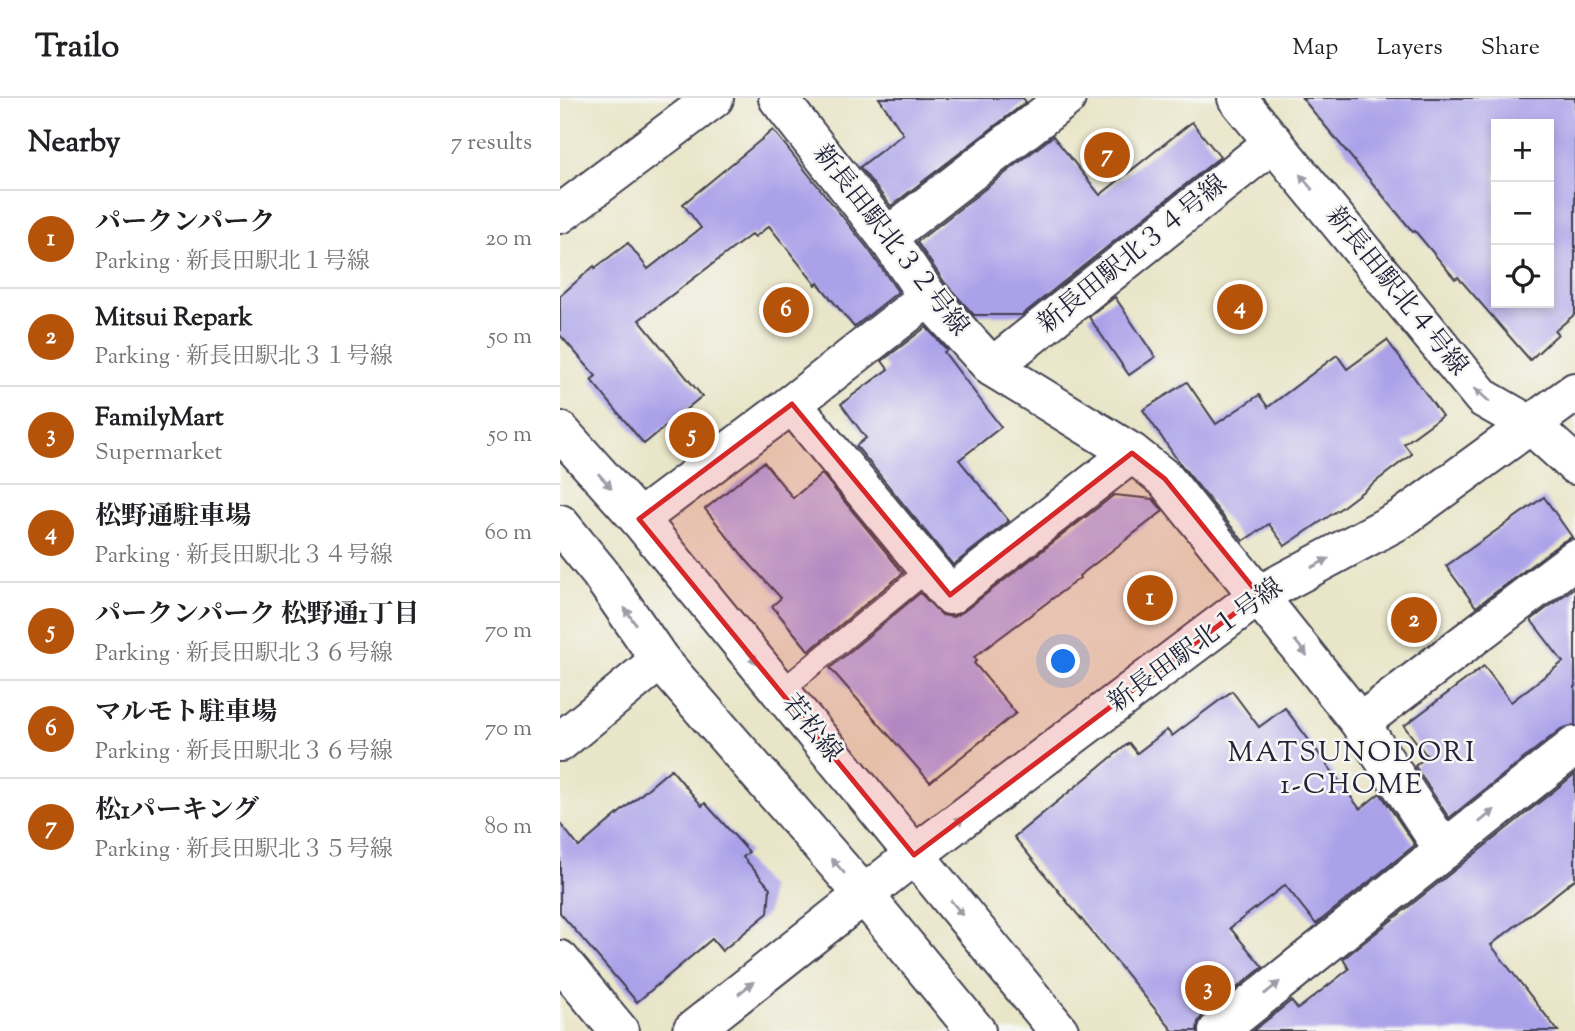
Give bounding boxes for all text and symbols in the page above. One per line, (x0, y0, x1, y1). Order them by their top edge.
text: Trailo (35, 24, 119, 72)
text: Map (1292, 31, 1338, 65)
text: Layers (1376, 31, 1443, 65)
text: Share (1481, 31, 1540, 65)
map controls (1491, 119, 1554, 308)
button: + (1491, 119, 1554, 182)
text: Nearby (28, 122, 120, 165)
text: 7 results (451, 127, 532, 160)
pin: 7 (1084, 129, 1130, 181)
street label: 新長田駅北３２号線 (803, 137, 977, 345)
street label: 新長田駅北３４号線 (1030, 167, 1236, 343)
one-way arrow (1299, 174, 1314, 191)
button: − (1491, 182, 1554, 245)
street label: 新長田駅北４号線 (1316, 200, 1476, 384)
text: パークンパーク (95, 205, 275, 242)
text: 1 (47, 223, 55, 256)
text: 20 m (485, 223, 532, 256)
button: locate (1491, 245, 1554, 308)
text: Parking · 新長田駅北１号線 (95, 246, 370, 279)
pin: 4 (1217, 281, 1263, 333)
pin: 6 (763, 284, 809, 336)
text: Mitsui Repark (95, 300, 253, 337)
text: 2 (46, 321, 56, 354)
text: 50 m (488, 321, 532, 354)
text: Parking · 新長田駅北３１号線 (95, 341, 393, 374)
one-way arrow (1473, 387, 1491, 403)
text: FamilyMart (95, 400, 224, 437)
pin: 5 (669, 409, 715, 461)
text: 3 (46, 419, 56, 452)
text: 50 m (488, 419, 532, 452)
text: Supermarket (95, 437, 222, 470)
one-way arrow (597, 473, 613, 490)
text: 松野通駐車場 (95, 499, 251, 536)
text: 4 (45, 517, 57, 550)
text: 60 m (484, 517, 532, 550)
text: Parking · 新長田駅北３４号線 (95, 540, 393, 573)
one-way arrow (1310, 557, 1330, 569)
street label: 新長田駅北１号線 (1101, 570, 1291, 722)
pin: 1 (1127, 572, 1173, 624)
pin: 2 (1391, 594, 1437, 646)
text: パークンパーク 松野通1丁目 (95, 597, 420, 634)
one-way arrow (623, 607, 637, 625)
text: 5 (47, 615, 55, 648)
text: 70 m (485, 615, 532, 648)
text: Parking · 新長田駅北３６号線 (95, 638, 393, 671)
one-way arrow (1294, 639, 1309, 657)
your location (1046, 644, 1080, 678)
one-way arrow (743, 648, 758, 665)
street label: 若松線 (772, 687, 850, 771)
text: マルモト駐車場 (95, 695, 277, 732)
text: 6 (45, 713, 57, 746)
text: 70 m (485, 713, 532, 746)
district label: MATSUNODORI 1-CHOME (1228, 734, 1476, 806)
text: Parking · 新長田駅北３６号線 (95, 736, 393, 769)
text: 松1パーキング (95, 793, 259, 830)
one-way arrow (1477, 808, 1495, 823)
text: 7 (45, 811, 57, 844)
text: 80 m (484, 811, 532, 844)
one-way arrow (947, 816, 965, 830)
text: Parking · 新長田駅北３５号線 (95, 834, 393, 867)
one-way arrow (830, 857, 846, 875)
one-way arrow (950, 898, 965, 916)
pin: 3 (1185, 962, 1231, 1014)
one-way arrow (736, 981, 754, 996)
one-way arrow (1262, 981, 1280, 996)

